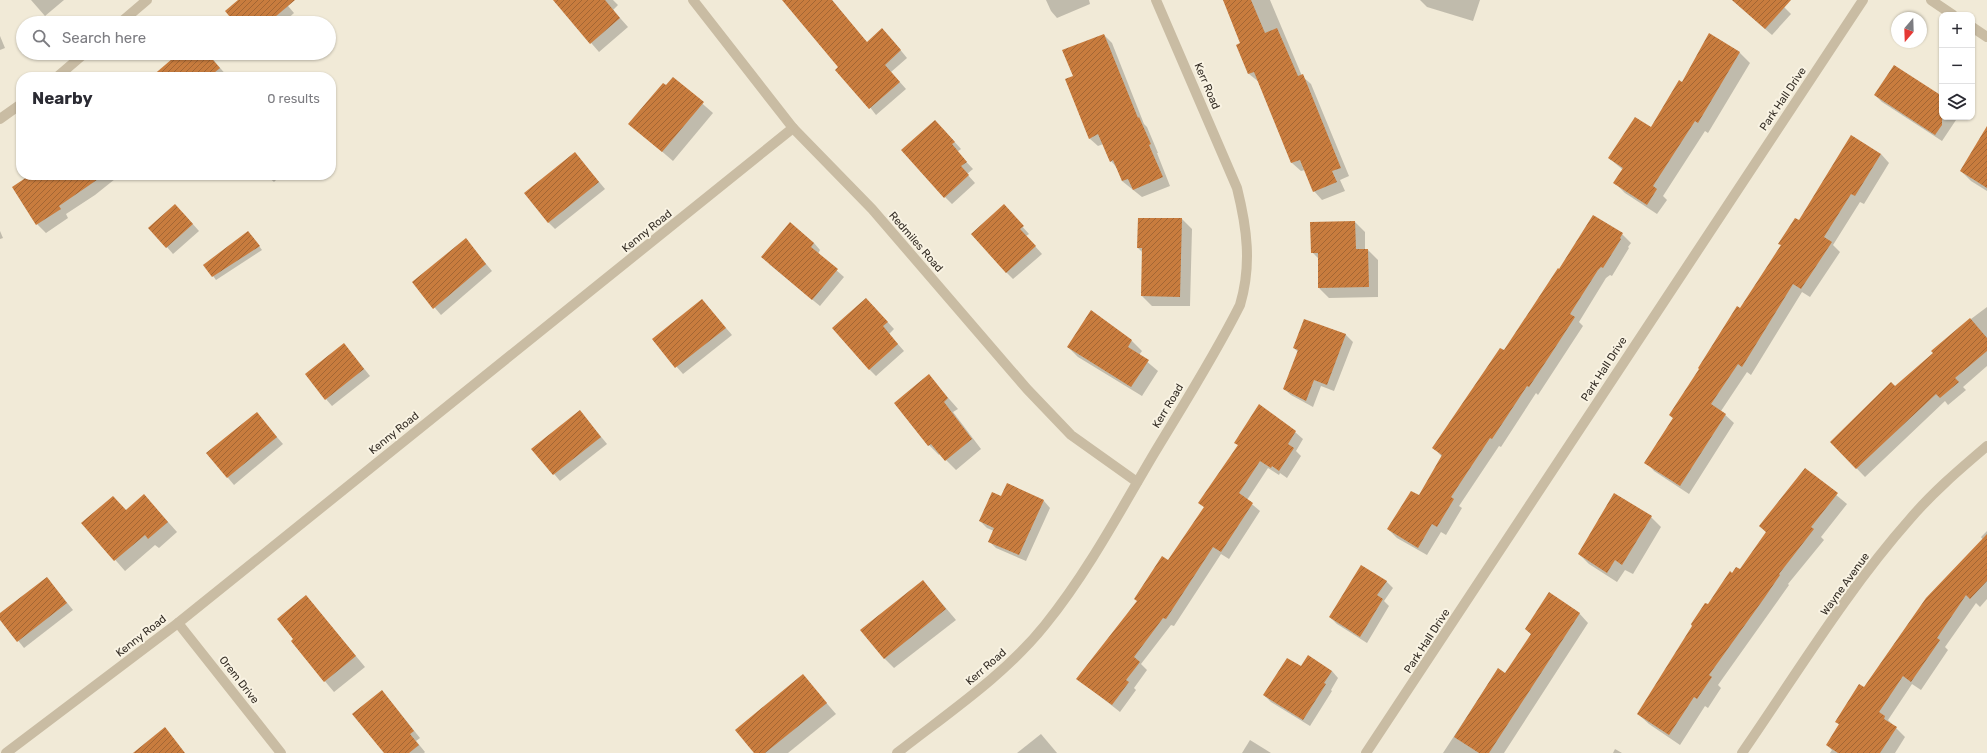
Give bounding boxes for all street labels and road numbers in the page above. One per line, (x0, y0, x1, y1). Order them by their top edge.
street label: Kerr Road (1191, 61, 1223, 111)
street label: Park Hall Drive (1757, 65, 1809, 133)
street label: Kenny Road (620, 207, 674, 255)
street label: Redmiles Road (886, 209, 946, 275)
street label: Park Hall Drive (1578, 334, 1630, 404)
street label: Kerr Road (1150, 382, 1186, 430)
street label: Kenny Road (367, 409, 421, 457)
street label: Wayne Avenue (1818, 550, 1872, 618)
street label: Park Hall Drive (1401, 606, 1453, 676)
street label: Kenny Road (113, 612, 169, 660)
street label: Kerr Road (963, 646, 1009, 688)
street label: Orem Drive (216, 654, 262, 706)

